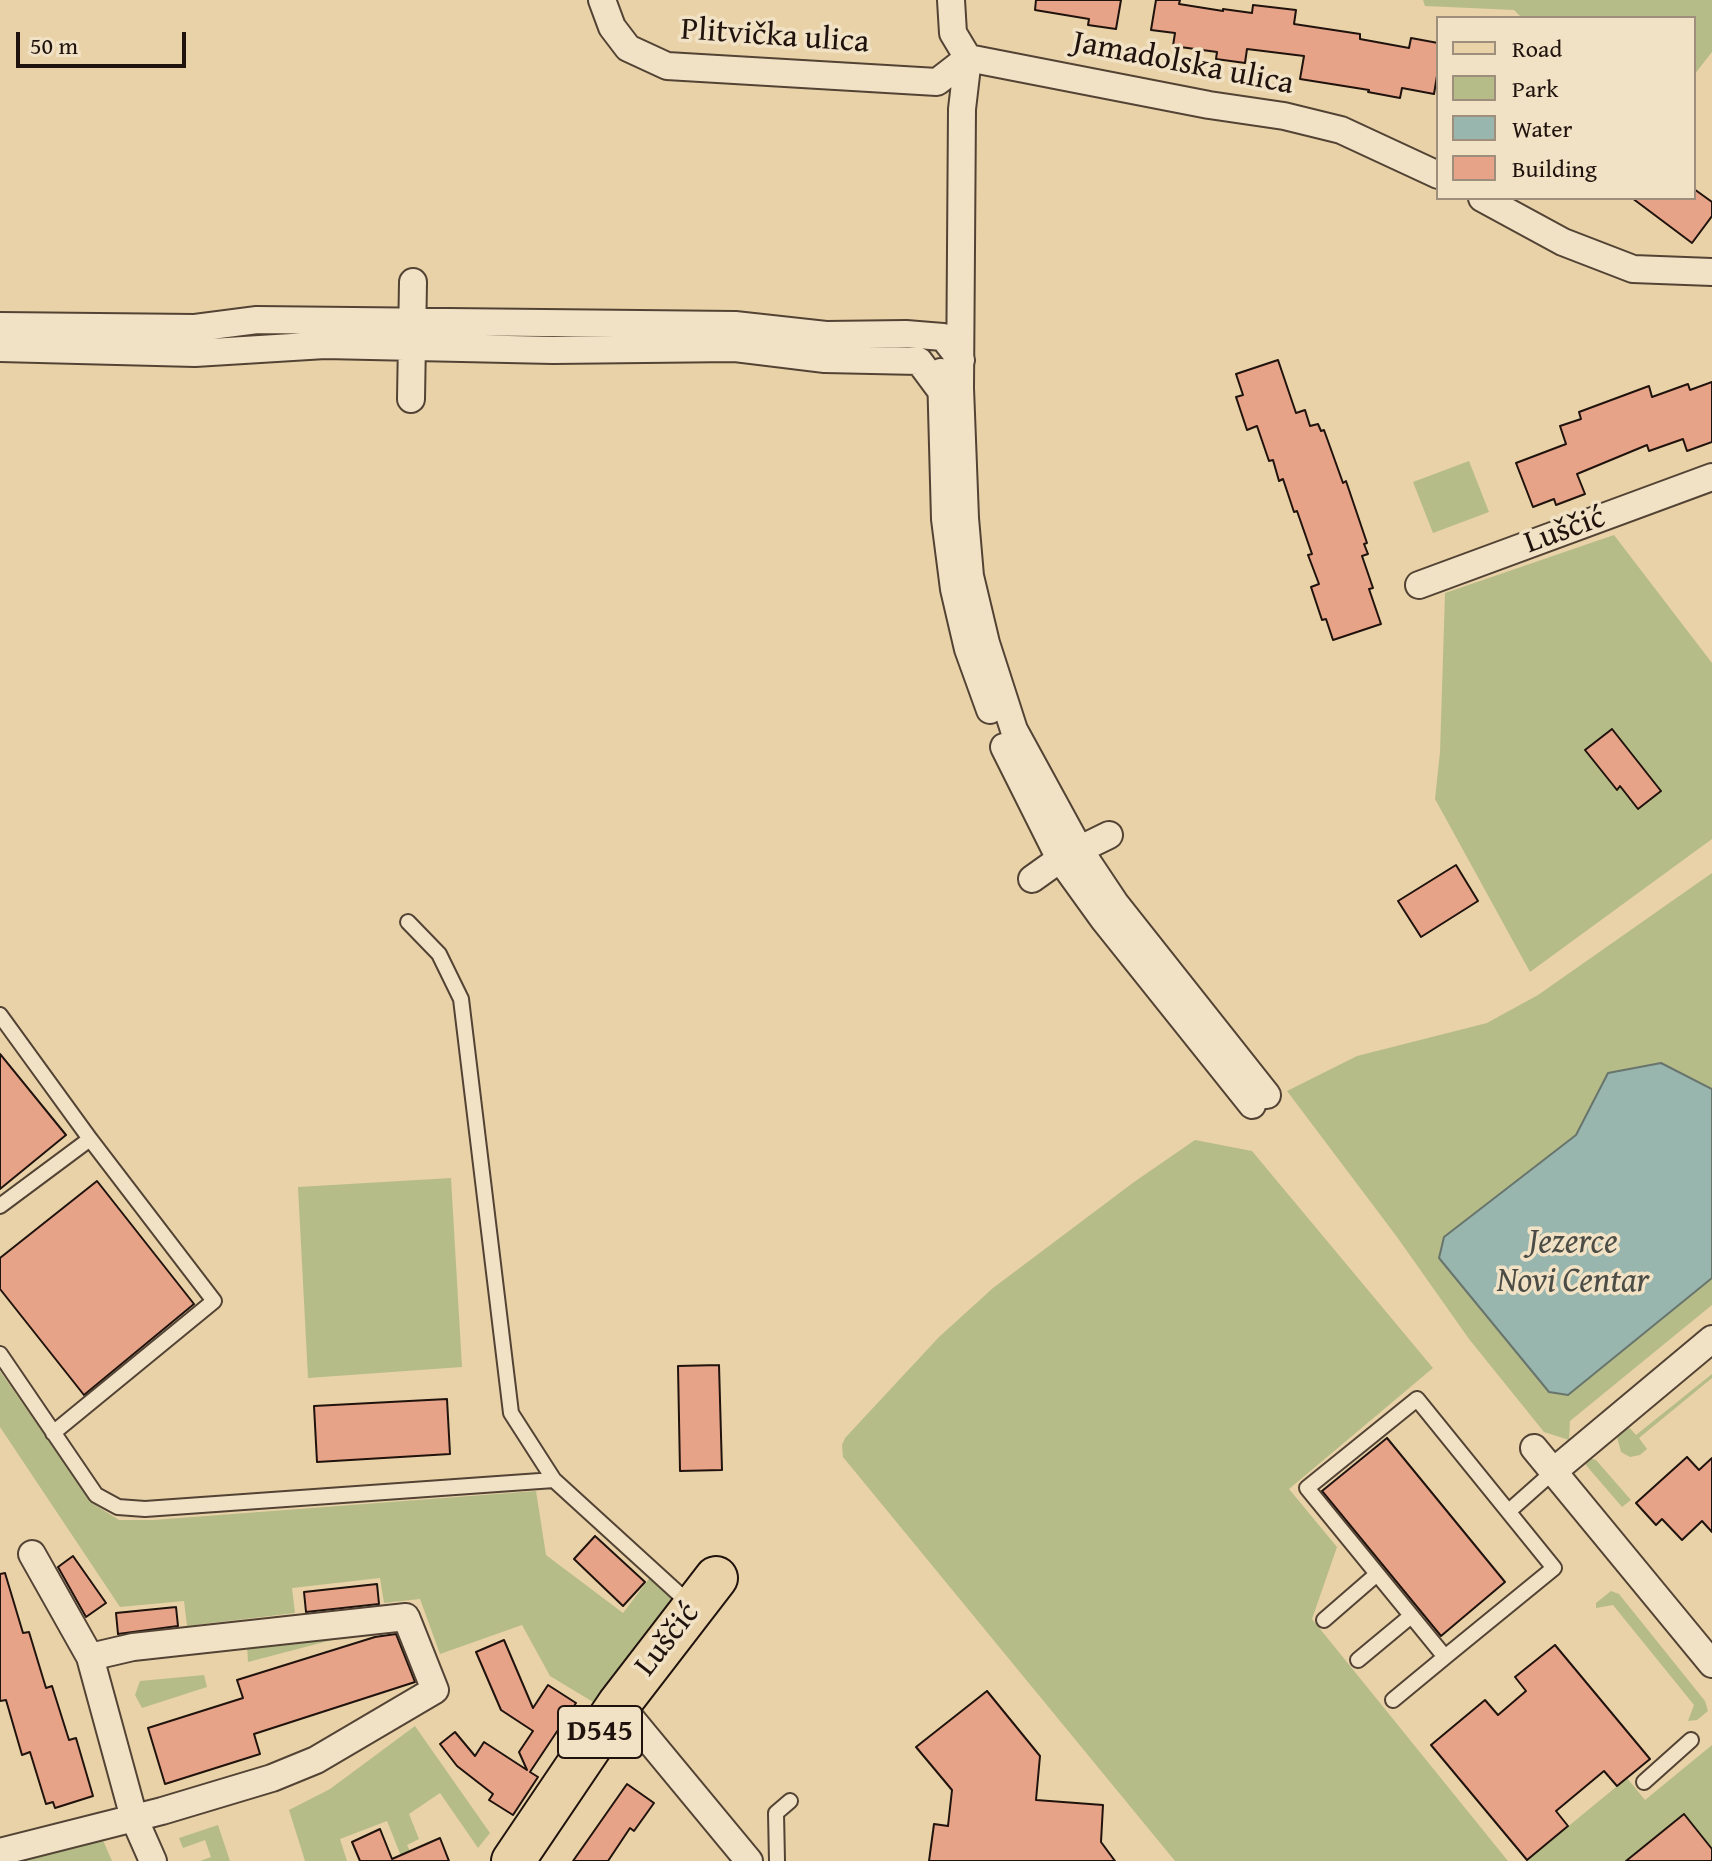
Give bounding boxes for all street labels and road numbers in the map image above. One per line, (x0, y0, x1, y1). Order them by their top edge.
street label: Plitvička ulica (680, 11, 870, 63)
street label: Jamadolska ulica (1069, 24, 1297, 104)
street label: Luščić (1519, 499, 1611, 563)
street label: Luščić (627, 1595, 709, 1685)
road number: D545 (558, 1706, 642, 1758)

